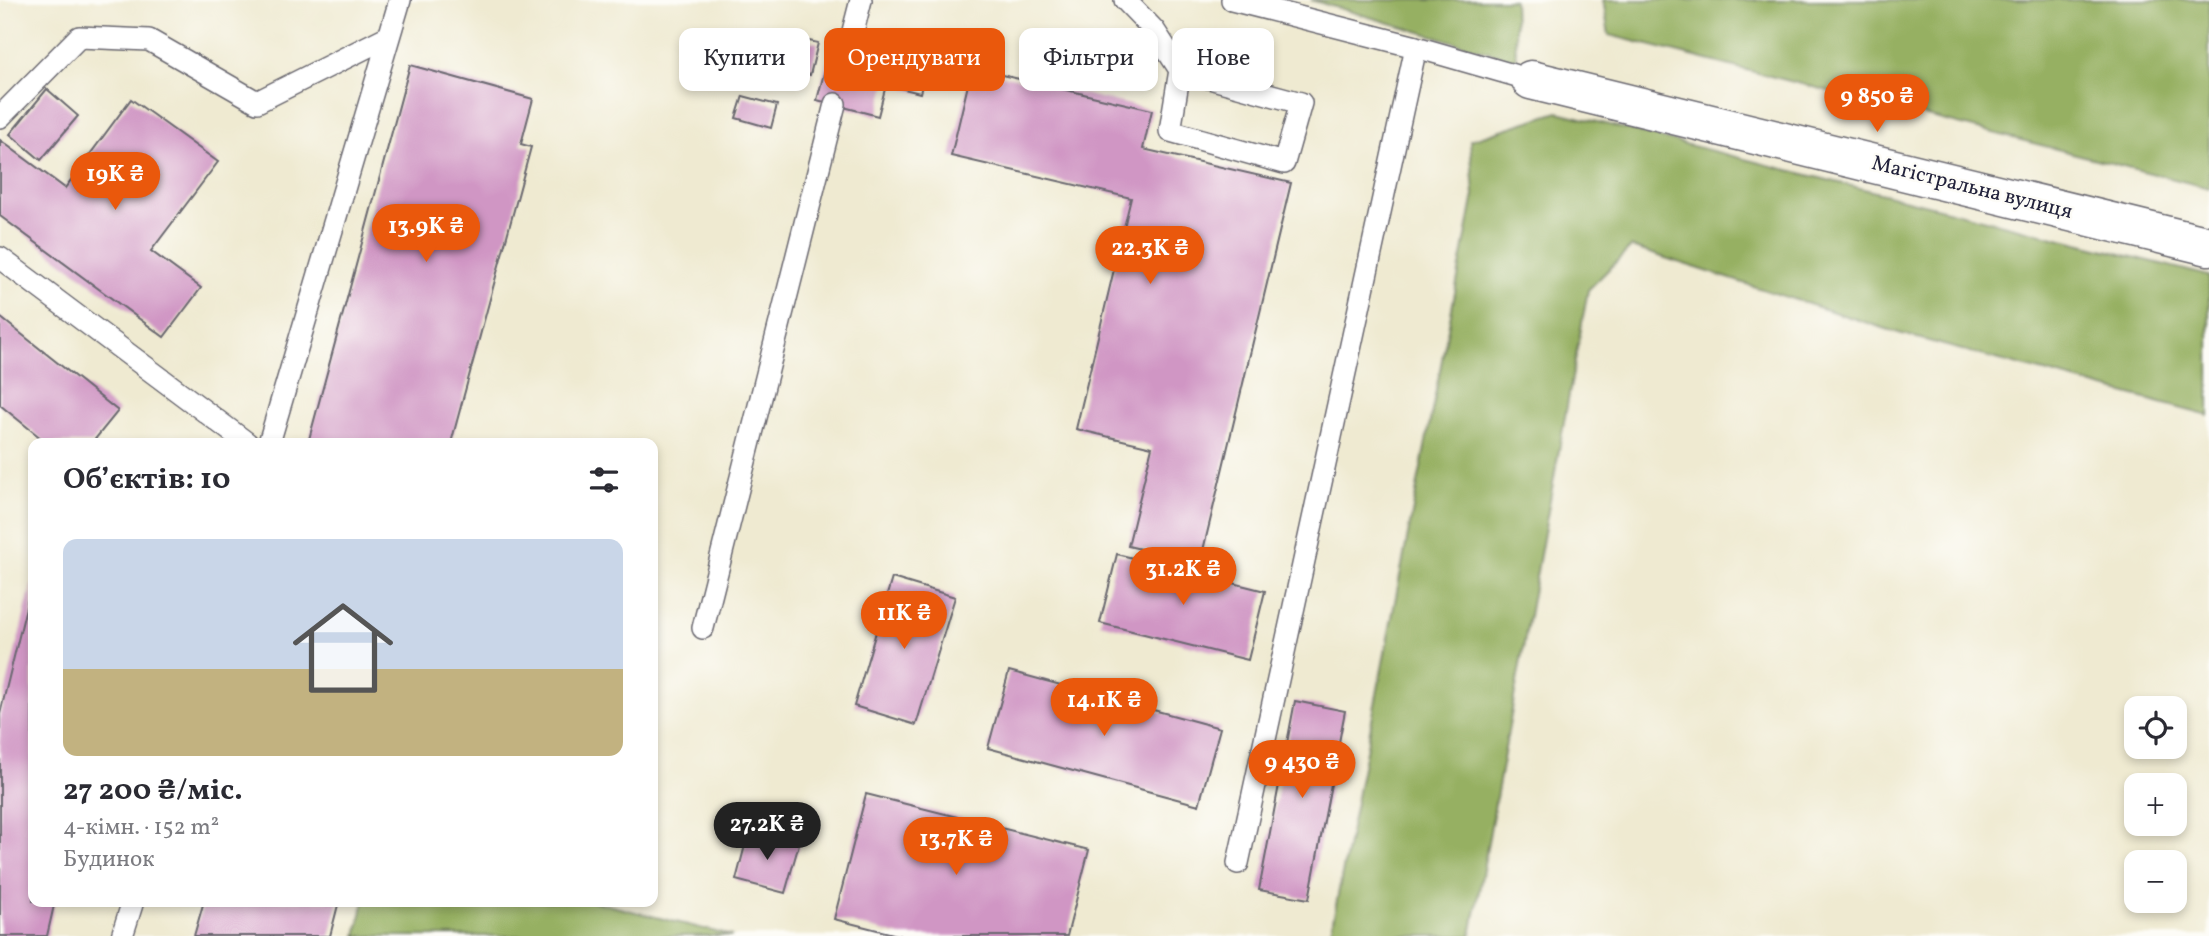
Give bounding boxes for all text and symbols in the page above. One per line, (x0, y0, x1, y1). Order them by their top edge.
chip: Купити (679, 28, 810, 91)
chip: Орендувати (824, 28, 1005, 91)
chip: Фільтри (1019, 28, 1158, 91)
chip: Нове (1172, 28, 1274, 91)
pin: 9 850 ₴ (1812, 74, 1942, 134)
text: 9 850 ₴ (1840, 81, 1914, 113)
street label: Магістральна вулиця (1869, 149, 2075, 227)
pin: 19K ₴ (66, 152, 164, 212)
text: 19K ₴ (86, 159, 144, 191)
pin: 13.9K ₴ (361, 204, 491, 264)
text: 13.9K ₴ (388, 211, 464, 243)
pin: 22.3K ₴ (1085, 226, 1215, 286)
text: 22.3K ₴ (1111, 233, 1189, 265)
text: Об’єктів: 10 (63, 459, 231, 501)
icon: filters (585, 461, 623, 499)
pin: 31.2K ₴ (1118, 548, 1248, 607)
text: 31.2K ₴ (1145, 554, 1221, 586)
icon: home (280, 585, 406, 711)
pin: 11K ₴ (855, 592, 953, 651)
text: 11K ₴ (877, 598, 931, 630)
pin: 14.1K ₴ (1039, 678, 1169, 738)
text: 14.1K ₴ (1067, 685, 1141, 717)
map controls (2124, 696, 2187, 913)
button: locate (2124, 696, 2187, 759)
pin: 9 430 ₴ (1237, 740, 1367, 800)
text: 9 430 ₴ (1264, 747, 1340, 779)
text: 27 200 ₴/міс. (63, 770, 243, 812)
button: + (2124, 773, 2187, 836)
pin: 27.2K ₴ (702, 802, 832, 862)
text: 27.2K ₴ (730, 809, 804, 841)
text: 4-кімн. · 152 m² (63, 812, 219, 844)
pin: 13.7K ₴ (891, 818, 1021, 877)
text: 13.7K ₴ (919, 824, 993, 856)
text: Будинок (63, 844, 154, 876)
button: − (2124, 850, 2187, 913)

